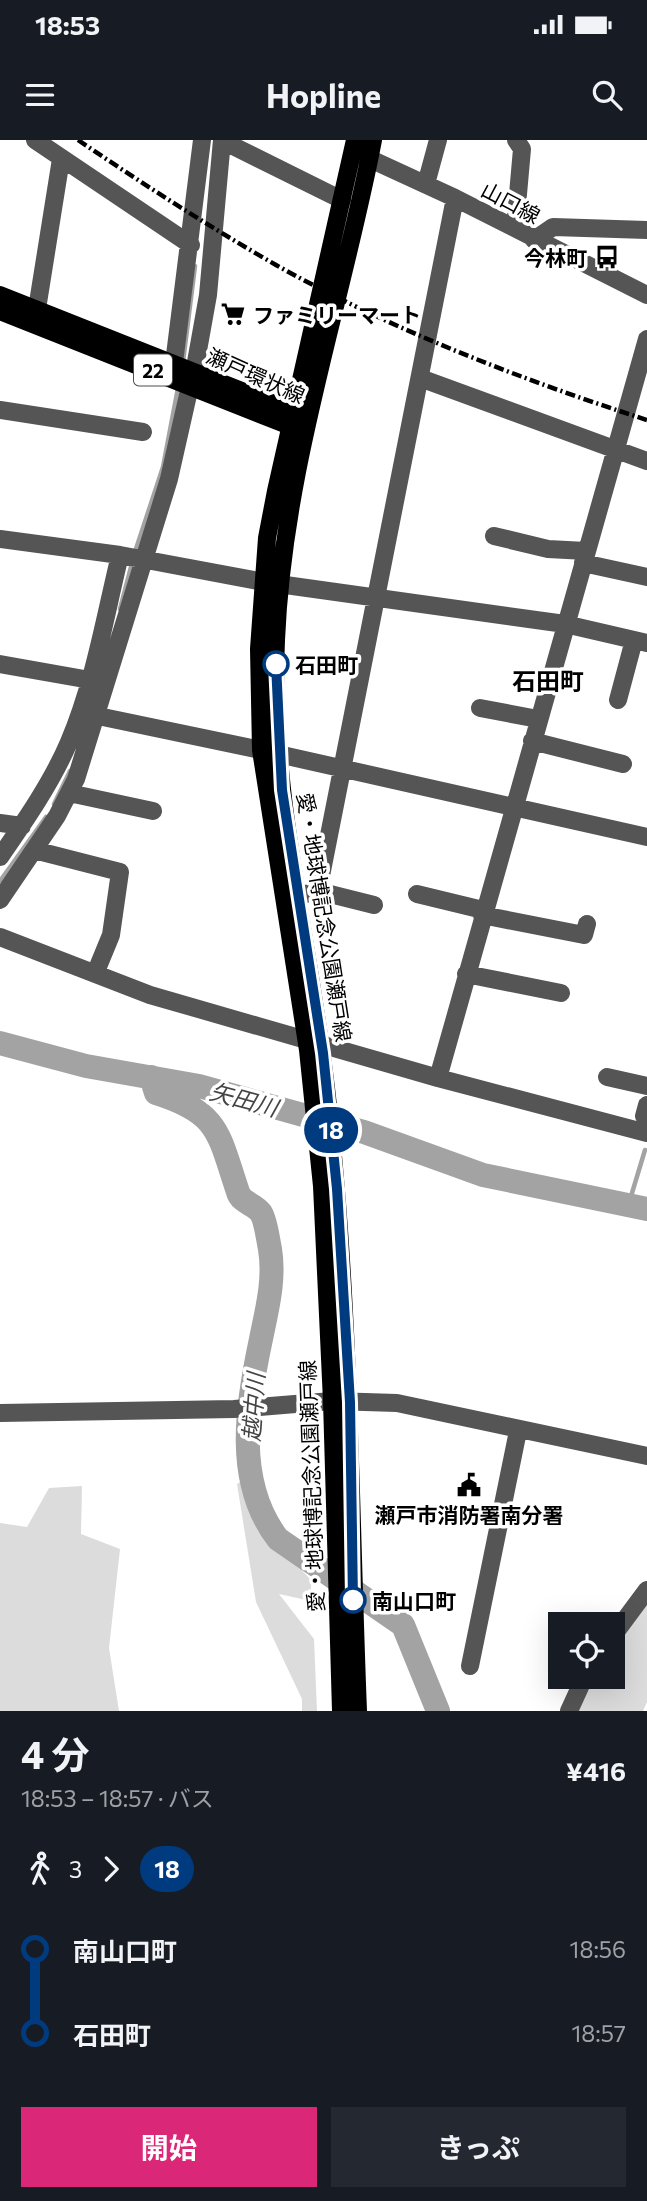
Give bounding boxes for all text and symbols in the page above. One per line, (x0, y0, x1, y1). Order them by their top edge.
text: 18:53 (35, 9, 100, 40)
text: Hopline (266, 75, 381, 115)
icon: menu (21, 76, 59, 114)
icon: search (588, 76, 626, 114)
street label: 山口線 (477, 176, 545, 228)
bus stop icon: 今林町 (593, 243, 621, 271)
place label: 今林町 (524, 245, 587, 270)
supermarket icon: ファミリーマート (219, 300, 247, 328)
place label: ファミリーマート (253, 302, 421, 327)
street label: 瀬戸環状線 (203, 342, 309, 408)
road number: 22 (134, 354, 172, 386)
marker: 石田町 (263, 651, 289, 677)
place label: 石田町 (295, 652, 358, 677)
district label: 石田町 (512, 666, 584, 695)
street label: 愛・地球博記念公園瀬戸線 (293, 791, 357, 1043)
water label: 矢田川 (207, 1077, 284, 1122)
line badge: 18 (300, 1107, 362, 1153)
text: 18 (318, 1115, 344, 1144)
street label: 愛・地球博記念公園瀬戸線 (294, 1360, 328, 1612)
water label: 越中川 (237, 1369, 270, 1442)
public building icon: 瀬戸市消防署南分署 (455, 1471, 483, 1499)
place label: 瀬戸市消防署南分署 (375, 1502, 564, 1527)
marker: 南山口町 (340, 1587, 366, 1613)
place label: 南山口町 (372, 1588, 456, 1613)
map controls (548, 1612, 625, 1689)
button: locate (548, 1612, 625, 1689)
text: 4 分 (21, 1730, 90, 1777)
text: ¥416 (566, 1755, 626, 1786)
text: 18:53 – 18:57 · バス (21, 1784, 214, 1812)
icon: walk (21, 1850, 59, 1888)
icon: forward (92, 1850, 130, 1888)
text: 18 (154, 1854, 180, 1883)
text: 3 (69, 1855, 82, 1883)
text: 南山口町 (73, 1935, 177, 1966)
text: 18:56 (570, 1935, 626, 1963)
text: 石田町 (73, 2019, 151, 2050)
text: 18:57 (571, 2019, 626, 2047)
button: 開始 (21, 2107, 317, 2187)
button: きっぷ (331, 2107, 626, 2187)

